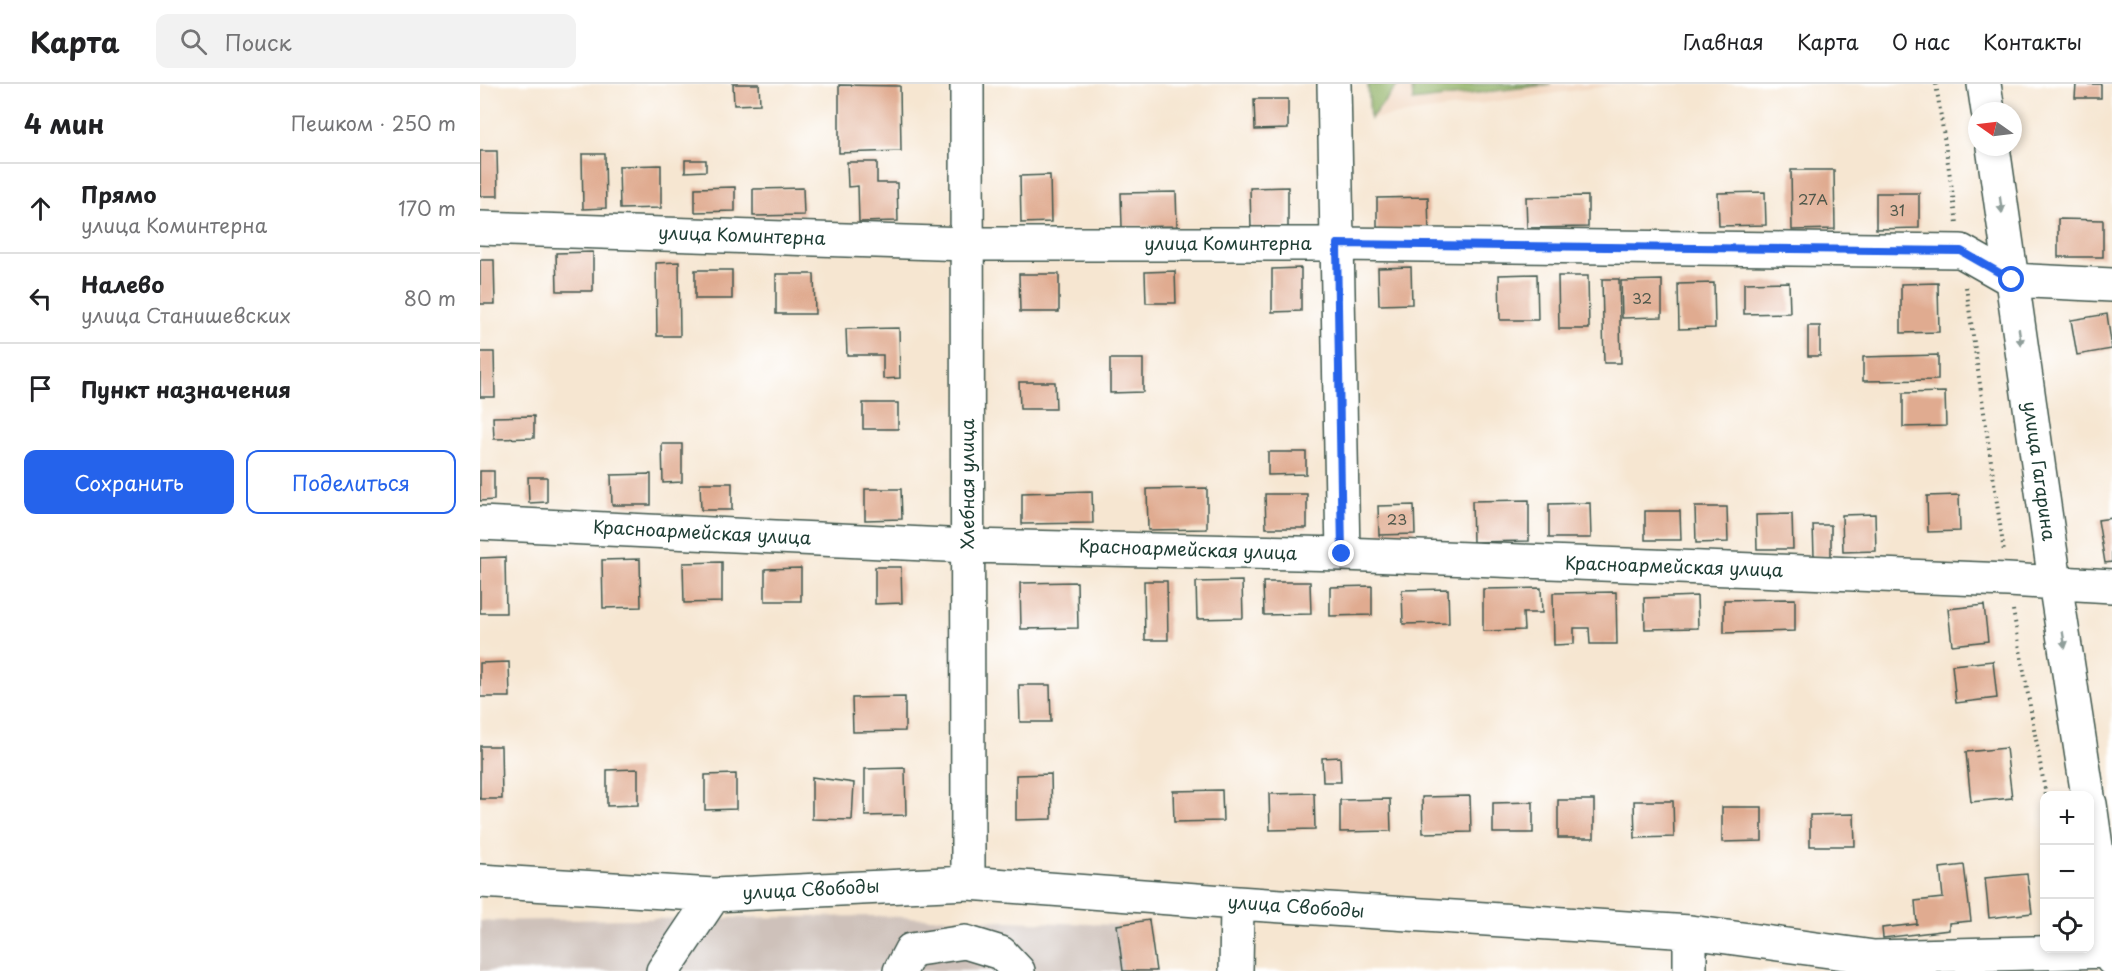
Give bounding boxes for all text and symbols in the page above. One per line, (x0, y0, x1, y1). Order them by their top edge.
search box (156, 14, 576, 68)
text: Карта (30, 20, 120, 63)
icon: search (177, 25, 210, 58)
text: Поиск (225, 25, 292, 58)
text: Главная (1683, 25, 1764, 57)
text: Карта (1797, 25, 1859, 57)
text: О нас (1892, 25, 1950, 57)
text: Контакты (1983, 25, 2082, 57)
north arrow (1968, 102, 2022, 156)
text: 4 мин (24, 104, 105, 143)
text: Пешком · 250 m (291, 108, 456, 138)
text: Прямо (81, 177, 156, 210)
house number: 27А (1798, 187, 1828, 210)
icon: ahead (24, 192, 57, 225)
text: 170 m (398, 193, 456, 223)
one-way arrow (1997, 196, 2006, 215)
house number: 31 (1889, 198, 1905, 221)
text: улица Коминтерна (81, 210, 267, 240)
street label: улица Коминтерна (658, 218, 827, 251)
street label: улица Коминтерна (1144, 229, 1313, 256)
route start (1998, 266, 2024, 292)
text: Налево (81, 267, 164, 300)
icon: left (24, 282, 57, 315)
text: 80 m (404, 283, 456, 313)
house number: 32 (1632, 286, 1652, 309)
text: улица Станишевских (81, 300, 291, 330)
one-way arrow (2016, 328, 2025, 347)
icon: arrive (24, 372, 57, 405)
text: Пункт назначения (81, 372, 291, 405)
street label: улица Гагарина (2017, 399, 2064, 543)
street label: Хлебная улица (953, 418, 980, 549)
button: Сохранить (24, 450, 234, 514)
button: Поделиться (246, 450, 456, 514)
house number: 23 (1387, 507, 1407, 530)
street label: Красноармейская улица (592, 512, 813, 551)
street label: Красноармейская улица (1078, 531, 1298, 566)
route end (1328, 540, 1354, 566)
street label: Красноармейская улица (1564, 548, 1784, 583)
one-way arrow (2060, 631, 2069, 650)
map controls (2040, 791, 2094, 953)
button: + (2040, 791, 2094, 845)
button: − (2040, 845, 2094, 899)
street label: улица Свободы (742, 871, 880, 906)
street label: улица Свободы (1227, 887, 1365, 924)
button: locate (2040, 899, 2094, 953)

